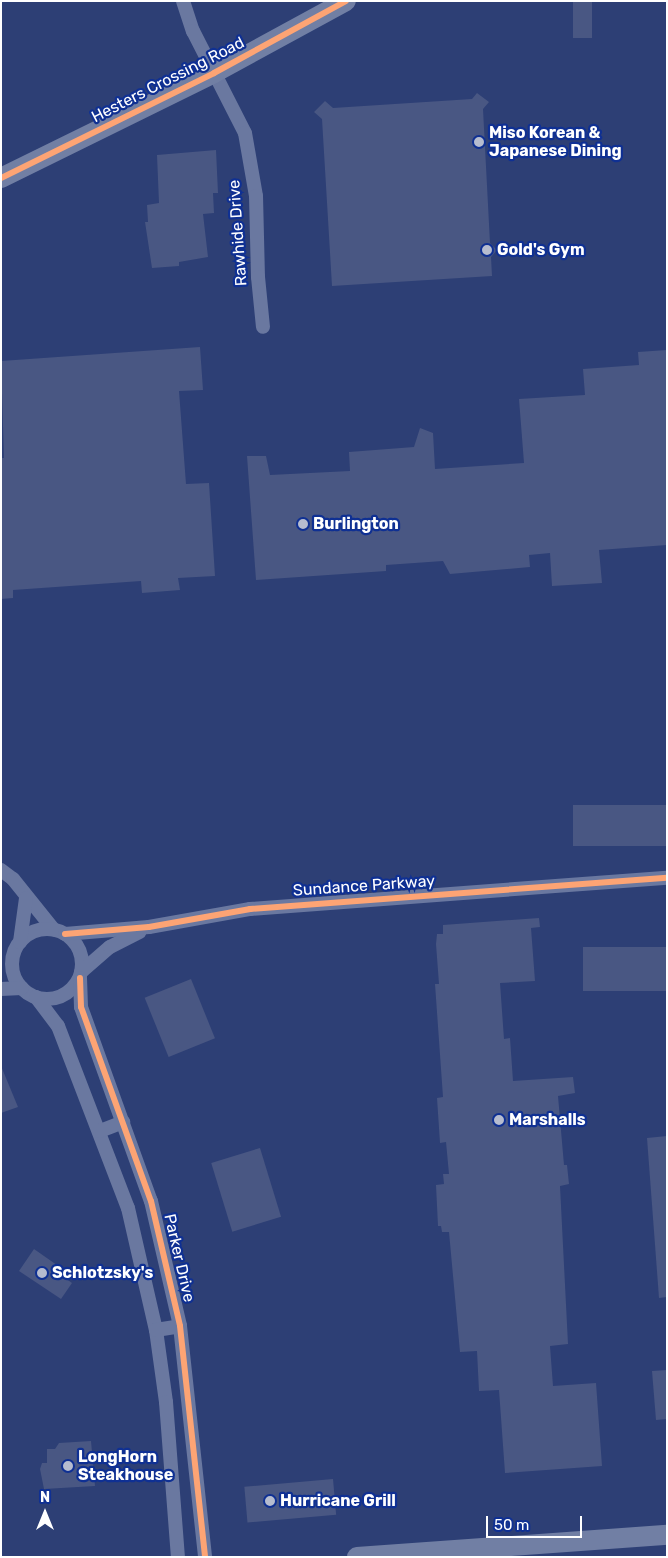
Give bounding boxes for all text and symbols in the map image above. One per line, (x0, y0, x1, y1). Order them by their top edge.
street label: Hesters Crossing Road (88, 33, 248, 127)
place label: Miso Korean & Japanese Dining (489, 123, 622, 161)
marker: Miso Korean & Japanese Dining (473, 136, 485, 148)
street label: Rawhide Drive (225, 179, 251, 287)
place label: Gold's Gym (497, 240, 585, 260)
marker: Gold's Gym (481, 244, 493, 256)
place label: Burlington (313, 514, 399, 534)
marker: Burlington (297, 518, 309, 530)
street label: Sundance Parkway (292, 871, 436, 901)
place label: Marshalls (509, 1110, 586, 1130)
marker: Marshalls (493, 1114, 505, 1126)
street label: Parker Drive (159, 1212, 199, 1304)
place label: Schlotzsky's (52, 1263, 153, 1283)
marker: Schlotzsky's (36, 1267, 48, 1279)
place label: LongHorn Steakhouse (78, 1447, 173, 1485)
marker: LongHorn Steakhouse (62, 1460, 74, 1472)
north arrow (20, 1488, 70, 1538)
text: N (40, 1489, 50, 1506)
place label: Hurricane Grill (280, 1491, 396, 1511)
marker: Hurricane Grill (264, 1495, 276, 1507)
scale bar (488, 1506, 584, 1538)
text: 50 m (494, 1516, 529, 1534)

